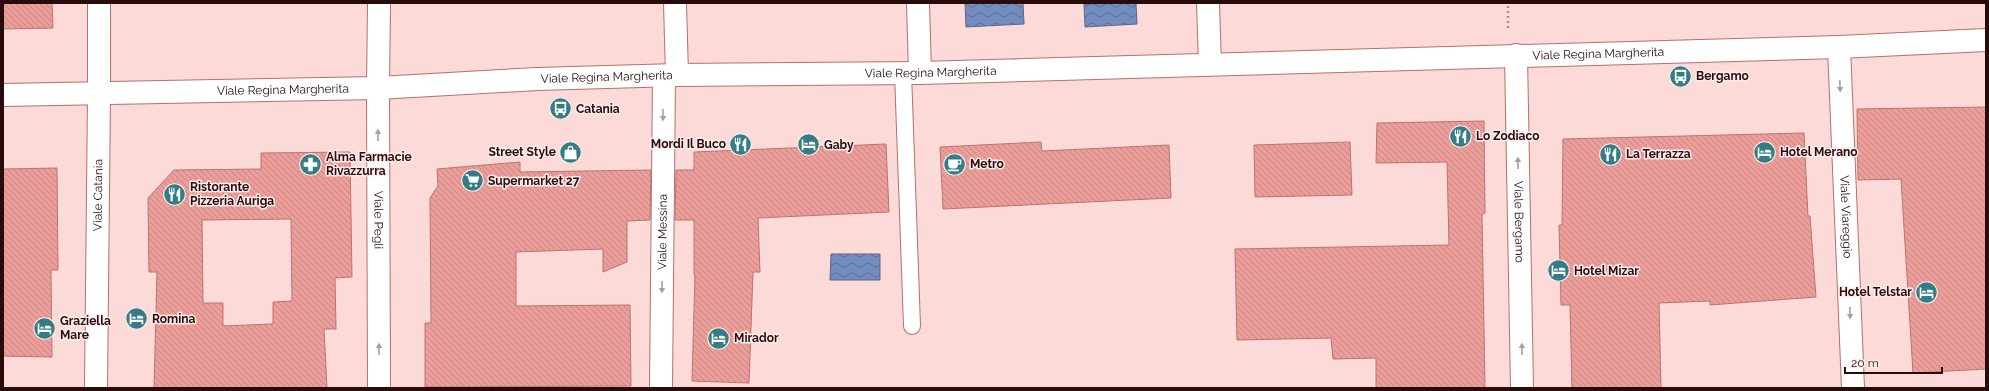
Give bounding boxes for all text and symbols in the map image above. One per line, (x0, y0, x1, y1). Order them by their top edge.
street label: Viale Regina Margherita (1532, 45, 1665, 63)
bus stop icon: Bergamo (1668, 63, 1694, 89)
street label: Viale Regina Margherita (865, 64, 997, 80)
street label: Viale Regina Margherita (540, 68, 673, 86)
place label: Bergamo (1696, 69, 1749, 83)
one-way arrow (1837, 80, 1843, 93)
street label: Viale Regina Margherita (217, 82, 349, 98)
bus stop icon: Catania (547, 96, 573, 122)
place label: Catania (576, 102, 620, 116)
one-way arrow (660, 109, 666, 122)
restaurant icon: Lo Zodiaco (1448, 123, 1474, 149)
one-way arrow (375, 128, 381, 141)
place label: Lo Zodiaco (1476, 129, 1539, 143)
restaurant icon: Mordi Il Buco (728, 131, 754, 157)
hotel icon: Gaby (795, 132, 821, 158)
place label: Mordi Il Buco (651, 137, 726, 151)
place label: Gaby (824, 138, 854, 152)
shop icon: Street Style (558, 139, 584, 165)
hotel icon: Hotel Merano (1751, 139, 1777, 165)
restaurant icon: La Terrazza (1598, 141, 1624, 167)
place label: Street Style (488, 145, 556, 159)
place label: Hotel Merano (1780, 145, 1858, 159)
place label: La Terrazza (1626, 147, 1691, 161)
place label: Alma Farmacie Rivazzurra (326, 150, 412, 178)
pharmacy icon: Alma Farmacie Rivazzurra (297, 151, 323, 177)
cafe icon: Metro (941, 151, 967, 177)
one-way arrow (1515, 156, 1521, 169)
place label: Metro (970, 157, 1004, 171)
street label: Viale Catania (91, 159, 105, 231)
supermarket icon: Supermarket 27 (460, 168, 486, 194)
place label: Supermarket 27 (488, 174, 580, 188)
street label: Viale Viareggio (1837, 175, 1855, 259)
place label: Ristorante Pizzeria Auriga (190, 180, 274, 208)
restaurant icon: Ristorante Pizzeria Auriga (162, 181, 188, 207)
street label: Viale Bergamo (1511, 181, 1527, 263)
street label: Viale Pegli (371, 191, 386, 249)
street label: Viale Messina (655, 194, 670, 270)
hotel icon: Hotel Mizar (1545, 258, 1571, 284)
place label: Hotel Mizar (1574, 264, 1639, 278)
hotel icon: Hotel Telstar (1914, 279, 1940, 305)
one-way arrow (659, 281, 665, 294)
place label: Hotel Telstar (1839, 285, 1912, 299)
hotel icon: Romina (124, 306, 150, 332)
one-way arrow (1846, 307, 1853, 319)
place label: Romina (152, 312, 196, 326)
place label: Graziella Mare (60, 314, 111, 342)
hotel icon: Graziella Mare (32, 315, 58, 341)
hotel icon: Mirador (705, 325, 731, 351)
place label: Mirador (734, 331, 779, 345)
one-way arrow (376, 342, 382, 355)
one-way arrow (1518, 343, 1525, 355)
scale bar (1845, 349, 1942, 375)
text: 20 m (1851, 356, 1879, 370)

